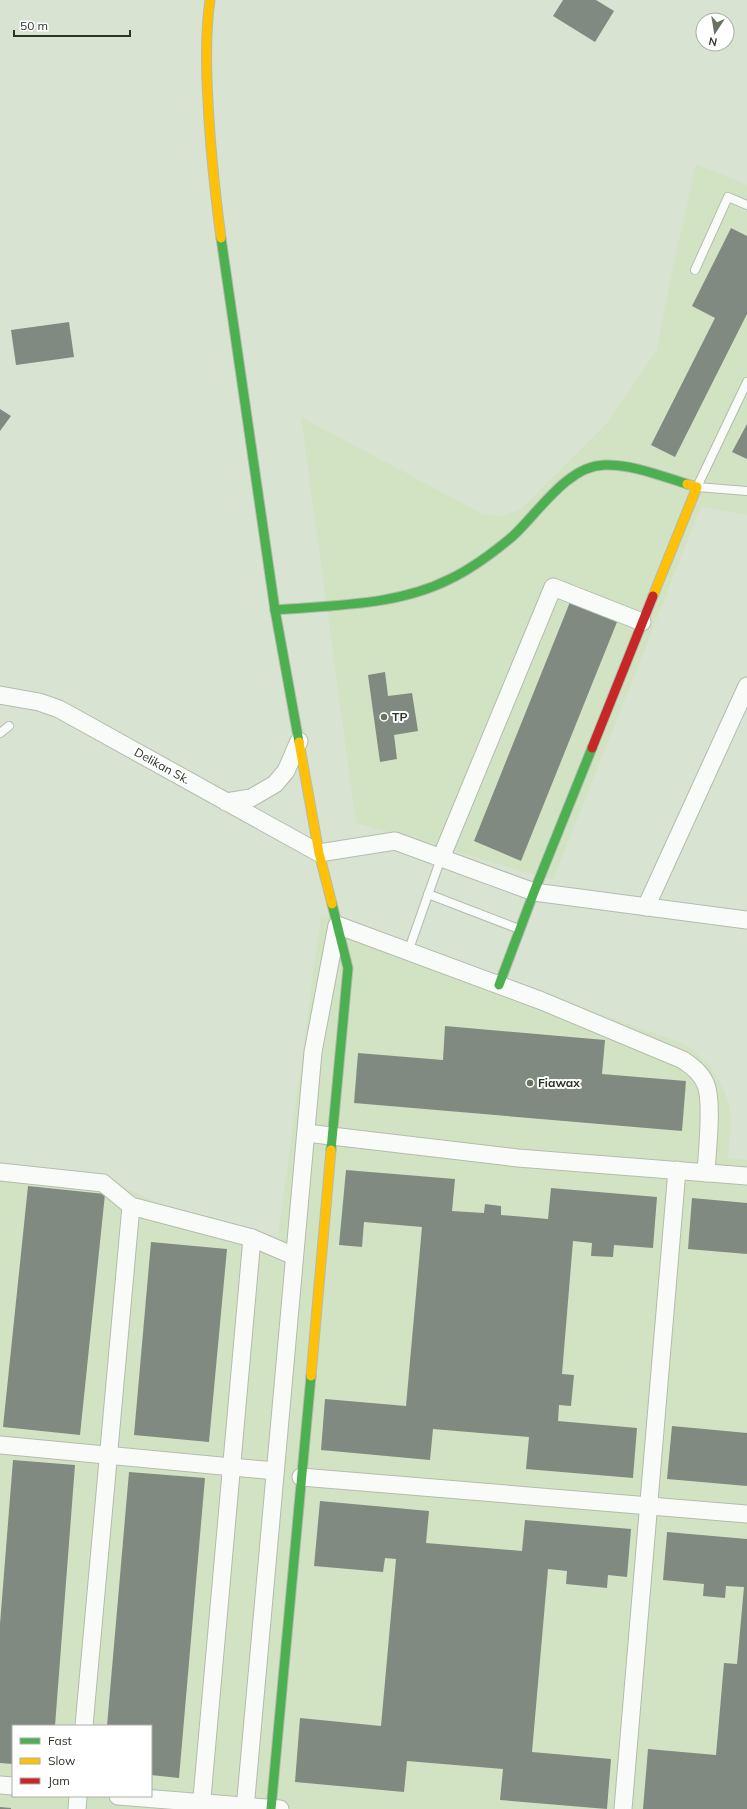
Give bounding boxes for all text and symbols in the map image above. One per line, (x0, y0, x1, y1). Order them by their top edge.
scale bar (14, 12, 130, 38)
north arrow (695, 12, 735, 52)
text: 50 m (20, 18, 48, 33)
text: N (707, 34, 718, 49)
place label: TP (392, 709, 407, 724)
marker: TP (379, 712, 389, 722)
street label: Delikan Sk. (132, 744, 193, 787)
place label: Fiawax (538, 1075, 580, 1090)
marker: Fiawax (525, 1078, 535, 1088)
legend (12, 1725, 152, 1797)
text: Fast (48, 1733, 72, 1748)
text: Slow (48, 1753, 76, 1768)
text: Jam (48, 1773, 70, 1788)

